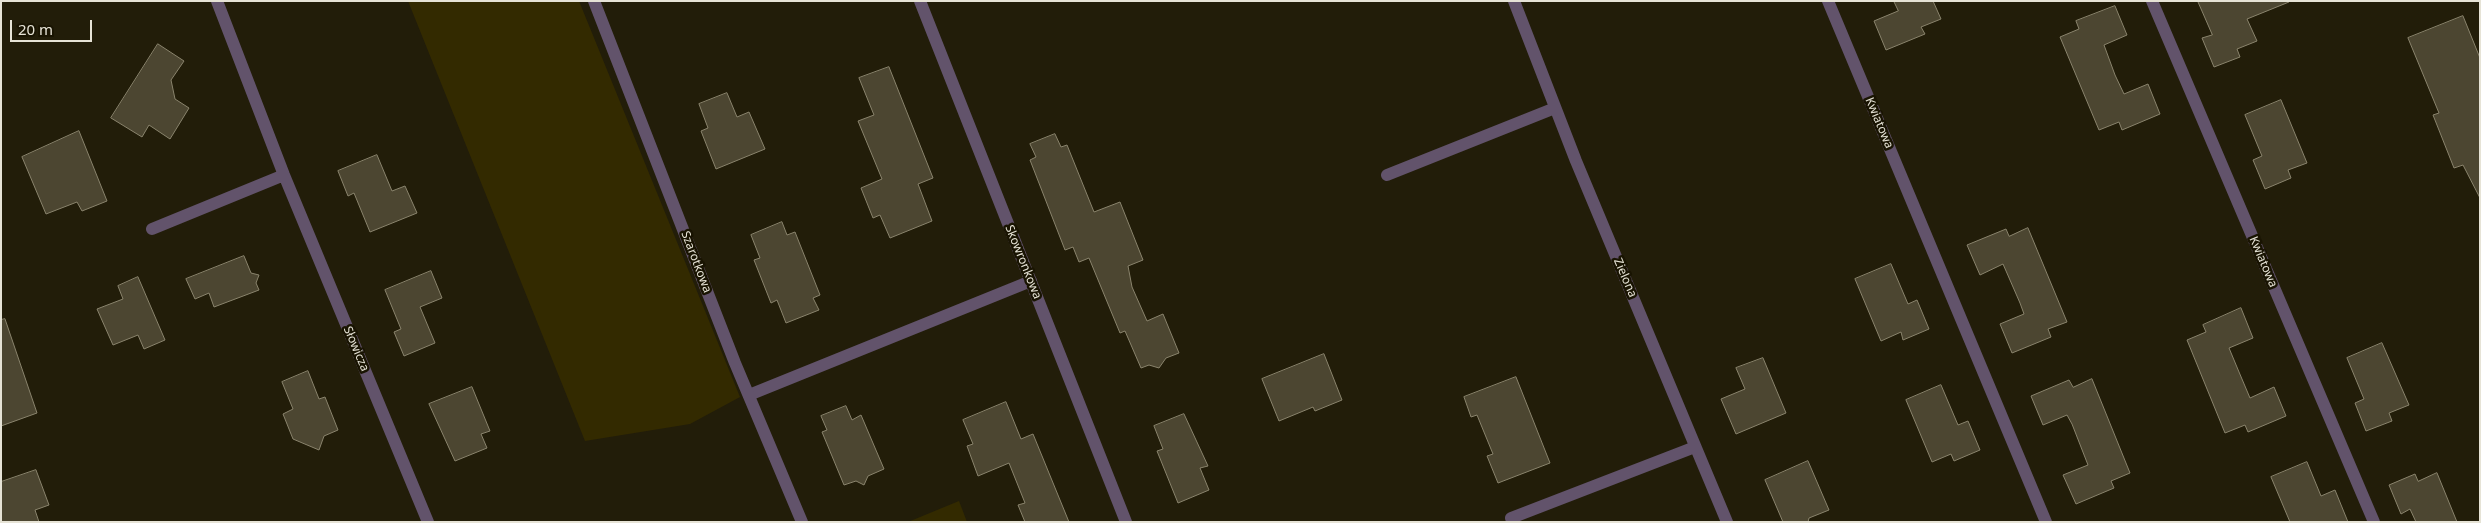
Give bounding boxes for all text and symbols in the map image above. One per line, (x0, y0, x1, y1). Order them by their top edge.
scale bar (12, 10, 95, 42)
text: 20 m (18, 19, 53, 39)
street label: Kwiatowa (1862, 95, 1896, 151)
street label: Skowronkowa (1002, 223, 1044, 301)
street label: Szarotkowa (678, 229, 714, 295)
street label: Kwiatowa (2246, 234, 2280, 290)
street label: Zielona (1610, 256, 1640, 300)
street label: Słowicza (340, 324, 372, 374)

